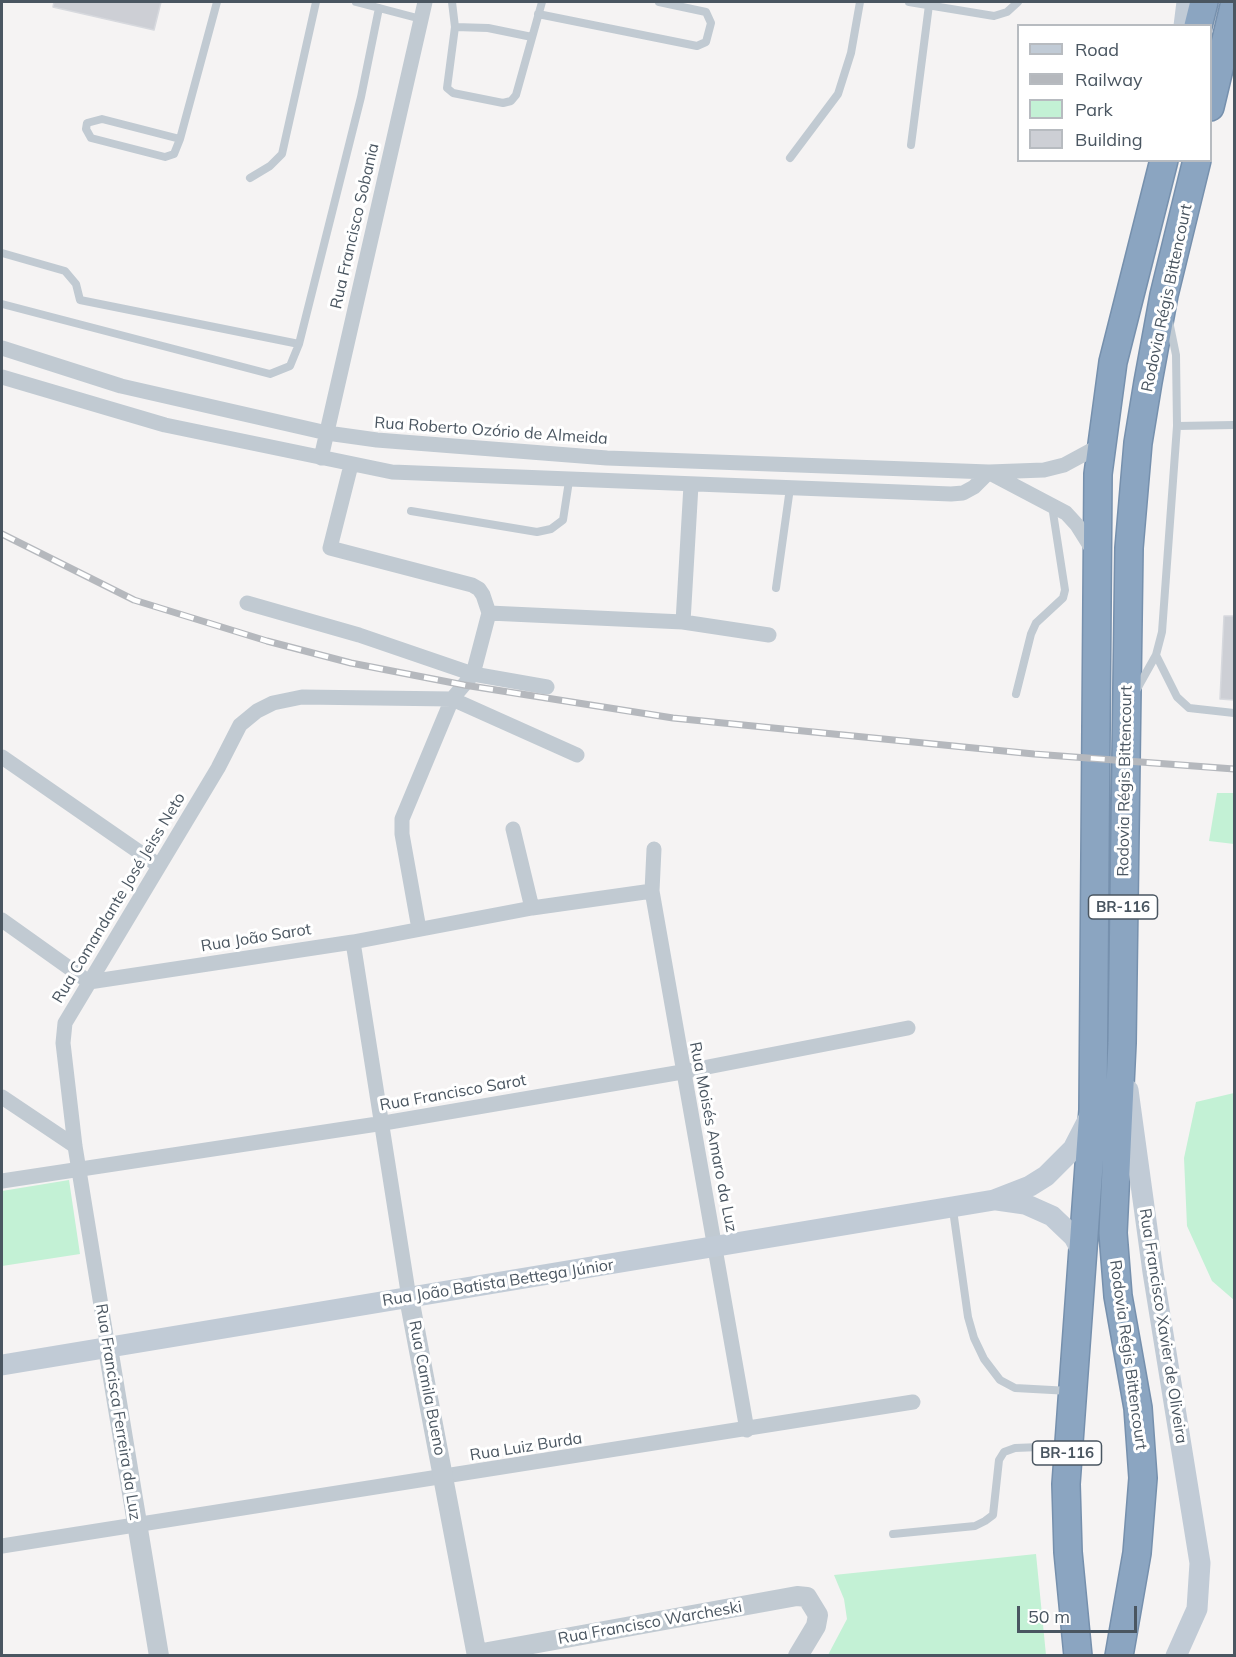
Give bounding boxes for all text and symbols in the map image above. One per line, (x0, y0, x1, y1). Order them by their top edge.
legend (1017, 24, 1212, 162)
text: Road (1075, 38, 1119, 61)
text: Railway (1075, 68, 1143, 91)
text: Park (1075, 98, 1113, 121)
text: Building (1075, 128, 1143, 151)
street label: Rua Francisco Sobania (327, 141, 383, 311)
street label: Rodovia Régis Bittencourt (1138, 202, 1196, 394)
street label: Rua Roberto Ozório de Almeida (374, 413, 608, 449)
street label: Rodovia Régis Bittencourt (1114, 685, 1136, 877)
street label: Rua Comandante José Jeiss Neto (48, 789, 190, 1007)
road number: BR-116 (1088, 895, 1158, 919)
street label: Rua João Sarot (200, 920, 312, 956)
street label: Rua Moisés Amaro da Luz (685, 1040, 741, 1234)
street label: Rua Francisco Sarot (378, 1071, 528, 1115)
street label: Rua Francisco Xavier de Oliveira (1135, 1207, 1191, 1445)
street label: Rua João Batista Bettega Júnior (381, 1255, 615, 1311)
street label: Rodovia Régis Bittencourt (1105, 1259, 1151, 1451)
street label: Rua Francisca Ferreira da Luz (91, 1302, 145, 1522)
street label: Rua Camila Bueno (404, 1319, 450, 1457)
street label: Rua Luiz Burda (469, 1429, 583, 1465)
road number: BR-116 (1032, 1441, 1102, 1465)
scale bar (1020, 1594, 1140, 1632)
street label: Rua Francisco Warcheski (556, 1597, 744, 1649)
text: 50 m (1028, 1605, 1070, 1628)

